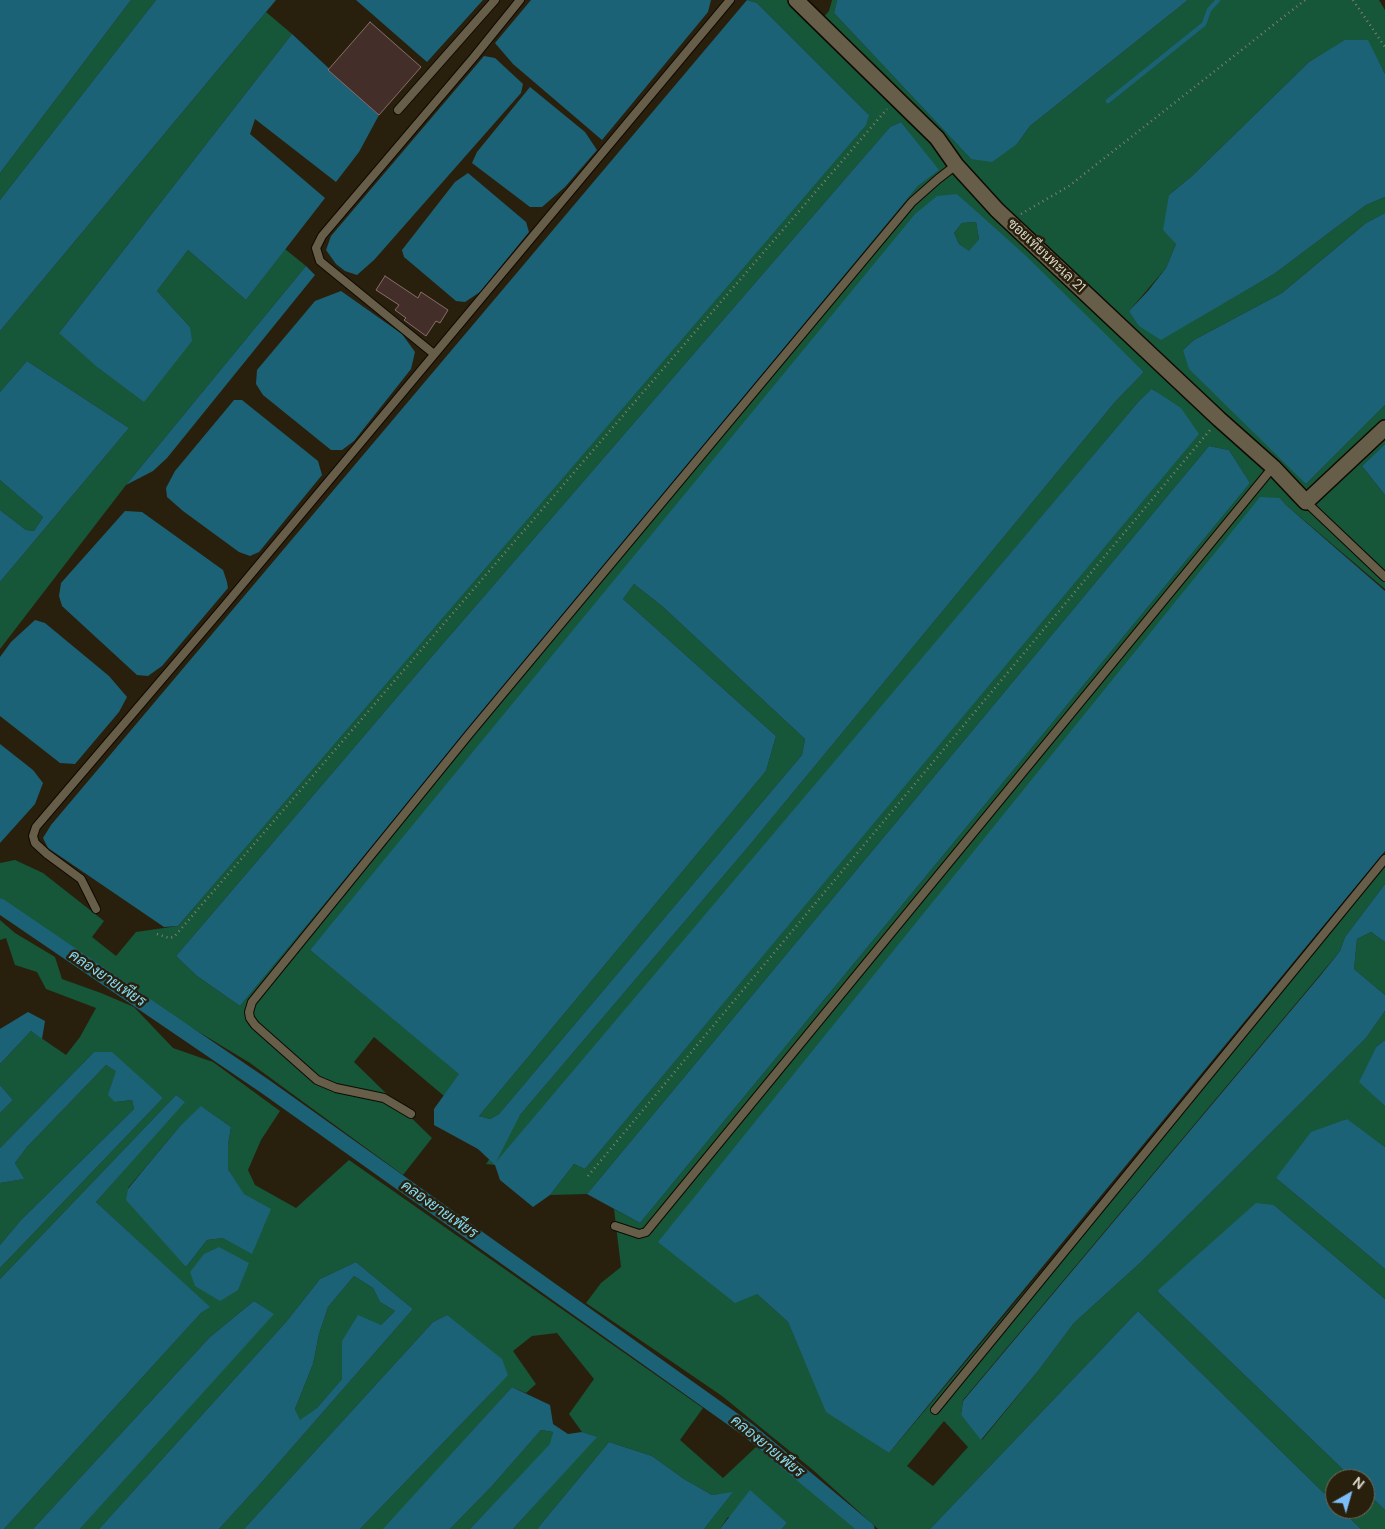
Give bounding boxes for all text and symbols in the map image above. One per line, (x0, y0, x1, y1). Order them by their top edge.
street label: ซอยเทียนทะเล 21 (1003, 216, 1089, 296)
water label: คลองยายเพียร (65, 947, 149, 1011)
water label: คลองยายเพียร (397, 1177, 481, 1243)
water label: คลองยายเพียร (727, 1412, 807, 1482)
north arrow (1325, 1469, 1375, 1519)
text: N (1349, 1473, 1368, 1493)

